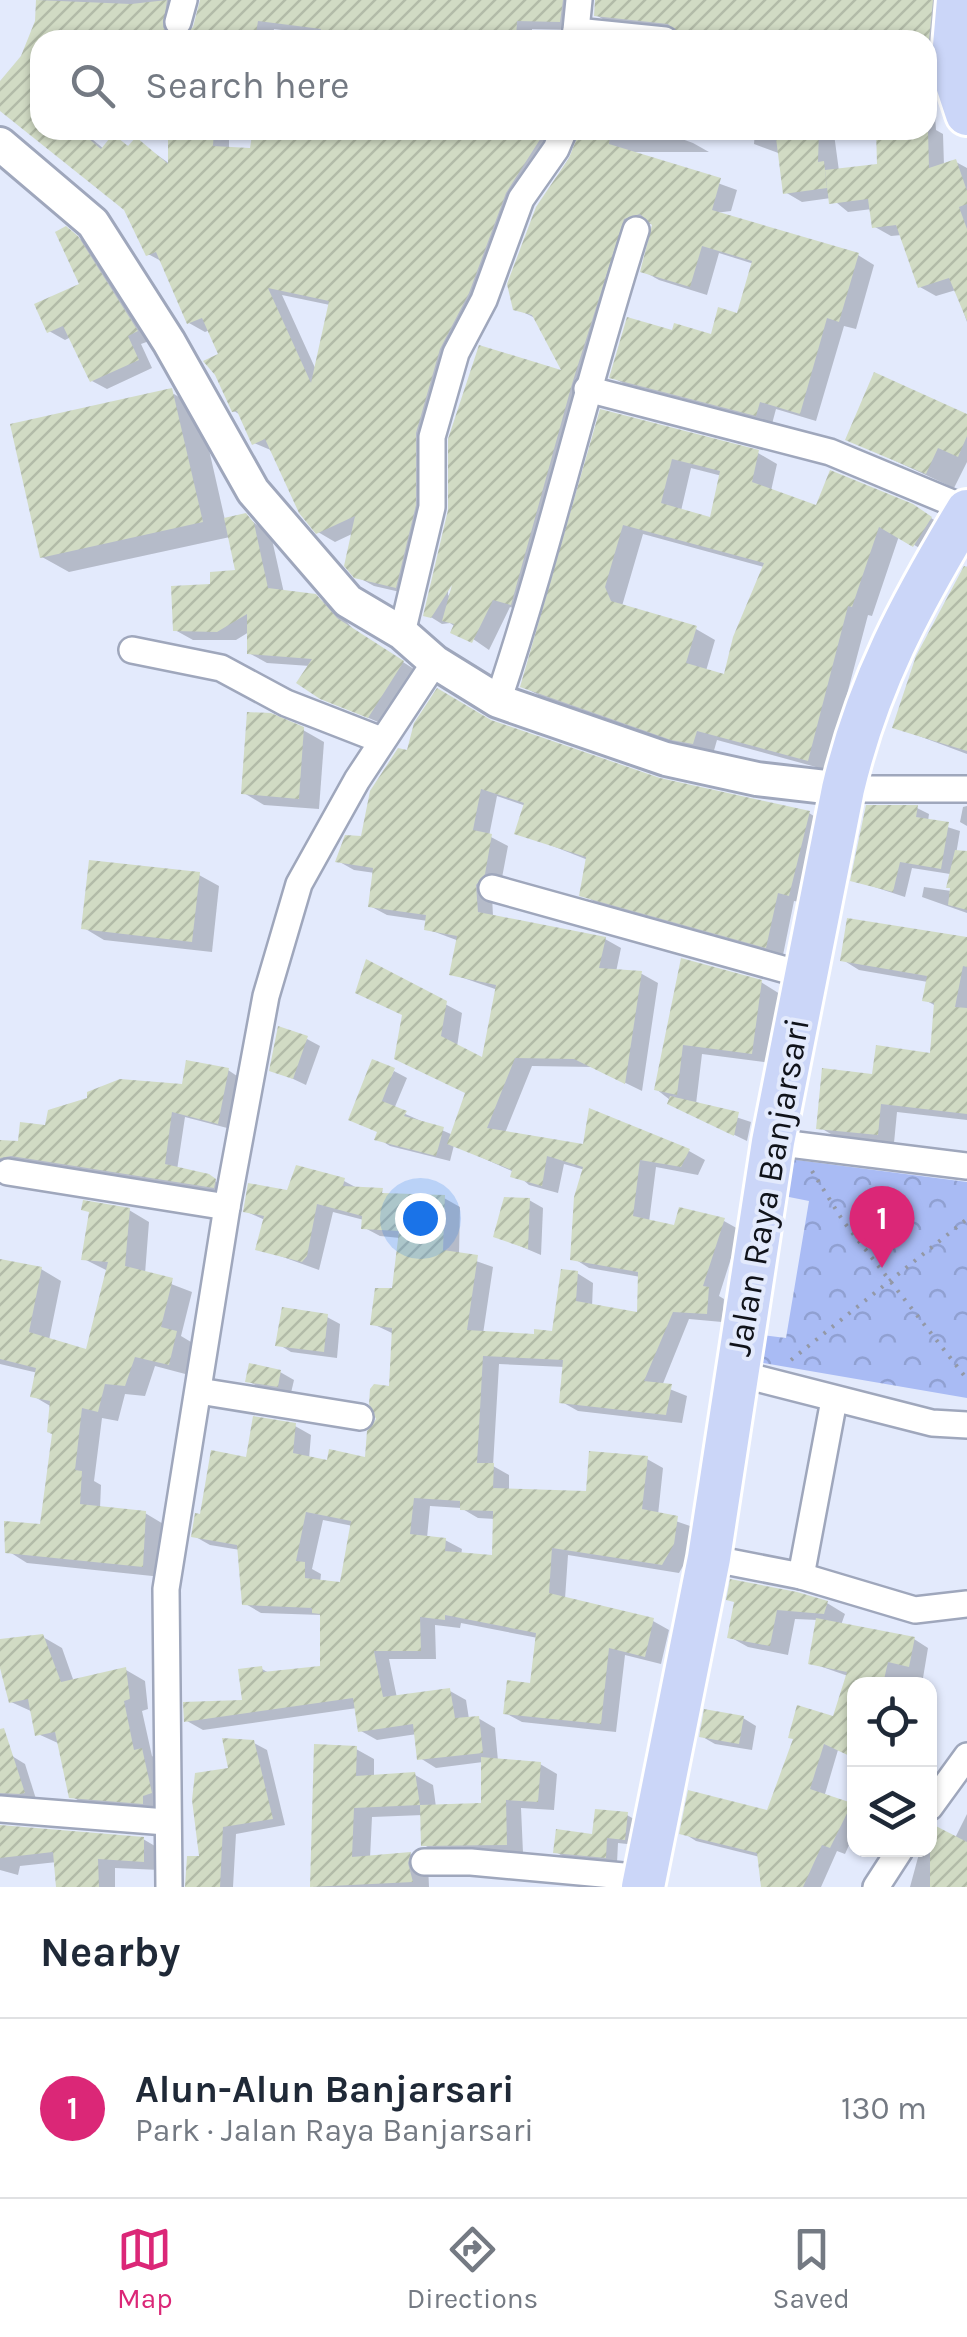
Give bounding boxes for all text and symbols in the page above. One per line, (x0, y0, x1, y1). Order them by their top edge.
search box (30, 30, 937, 140)
icon: search (65, 58, 120, 113)
text: Search here (145, 63, 349, 108)
street label: Jalan Raya Banjarsari (718, 1015, 818, 1359)
pin: 1 (850, 1186, 914, 1268)
your location (395, 1193, 446, 1244)
map controls (847, 1677, 937, 1857)
button: locate (847, 1677, 937, 1767)
button: layers (847, 1767, 937, 1857)
text: Nearby (40, 1927, 180, 1977)
text: Alun-Alun Banjarsari (135, 2067, 515, 2112)
text: 1 (67, 2090, 78, 2127)
text: 130 m (841, 2090, 927, 2127)
text: Park · Jalan Raya Banjarsari (135, 2112, 534, 2149)
tab: Map (117, 2222, 173, 2315)
tab: Directions (407, 2222, 538, 2315)
tab: Saved (772, 2222, 850, 2315)

